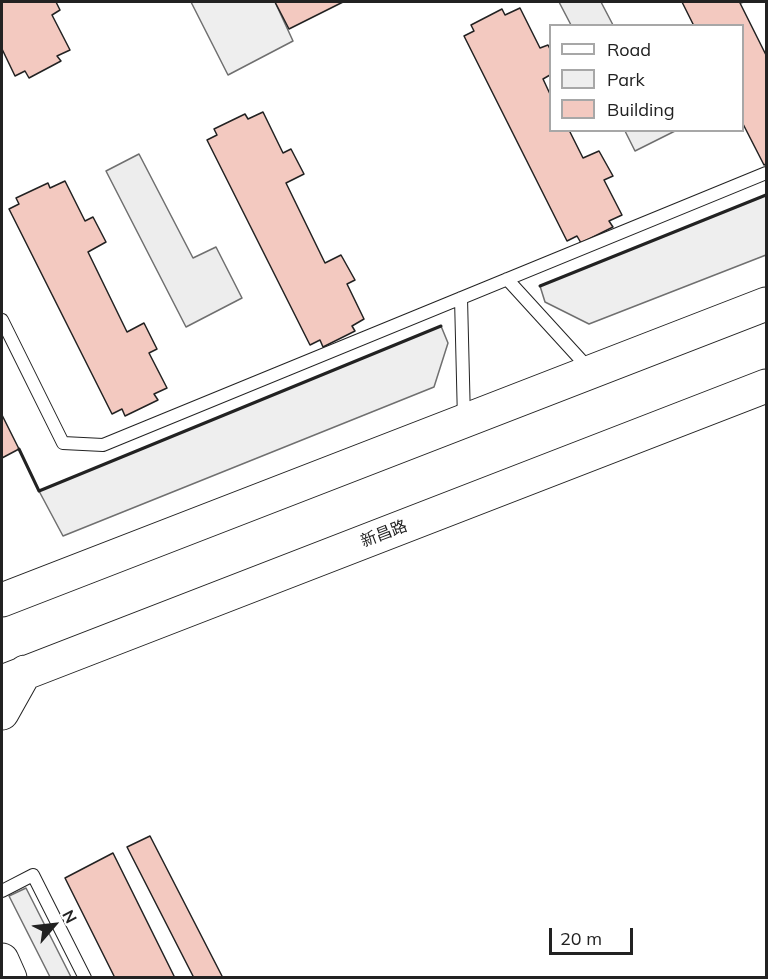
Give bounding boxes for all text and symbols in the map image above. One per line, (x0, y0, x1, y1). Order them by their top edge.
legend (549, 24, 744, 132)
text: Road (607, 38, 651, 61)
text: Park (607, 68, 645, 91)
text: Building (607, 98, 675, 121)
street label: 新昌路 (358, 516, 410, 552)
north arrow (24, 895, 84, 955)
text: N (58, 907, 82, 927)
scale bar (552, 916, 636, 954)
text: 20 m (560, 927, 602, 950)

